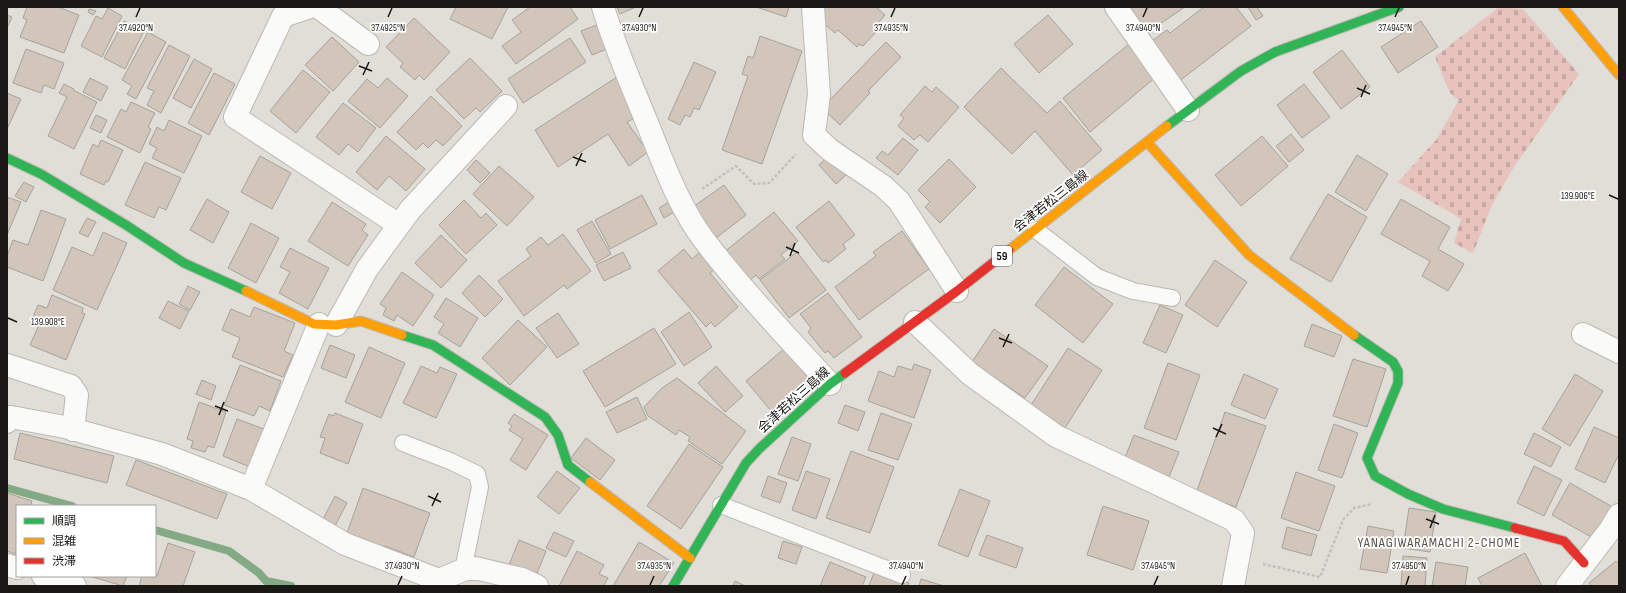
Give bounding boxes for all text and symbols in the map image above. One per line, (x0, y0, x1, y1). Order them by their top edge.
text: 37.4920°N (119, 22, 153, 34)
text: 37.4925°N (371, 22, 405, 34)
text: 37.4930°N (622, 22, 656, 34)
text: 37.4935°N (874, 22, 908, 34)
text: 37.4940°N (1126, 22, 1160, 34)
text: 37.4945°N (1378, 22, 1412, 34)
street label: 会津若松三島線 (1010, 167, 1092, 235)
text: 139.906°E (1561, 190, 1595, 202)
road number: 59 (992, 246, 1012, 266)
text: 139.908°E (31, 316, 65, 328)
street label: 会津若松三島線 (755, 364, 833, 436)
legend (16, 505, 156, 577)
text: 順調 (52, 514, 76, 529)
text: 混雑 (52, 534, 76, 549)
district label: YANAGIWARAMACHI 2-CHOME (1357, 534, 1521, 551)
text: 渋滞 (52, 554, 76, 569)
text: 37.4930°N (385, 560, 419, 572)
text: 37.4935°N (637, 560, 671, 572)
text: 37.4940°N (889, 560, 923, 572)
text: 37.4945°N (1141, 560, 1175, 572)
text: 37.4950°N (1392, 560, 1426, 572)

